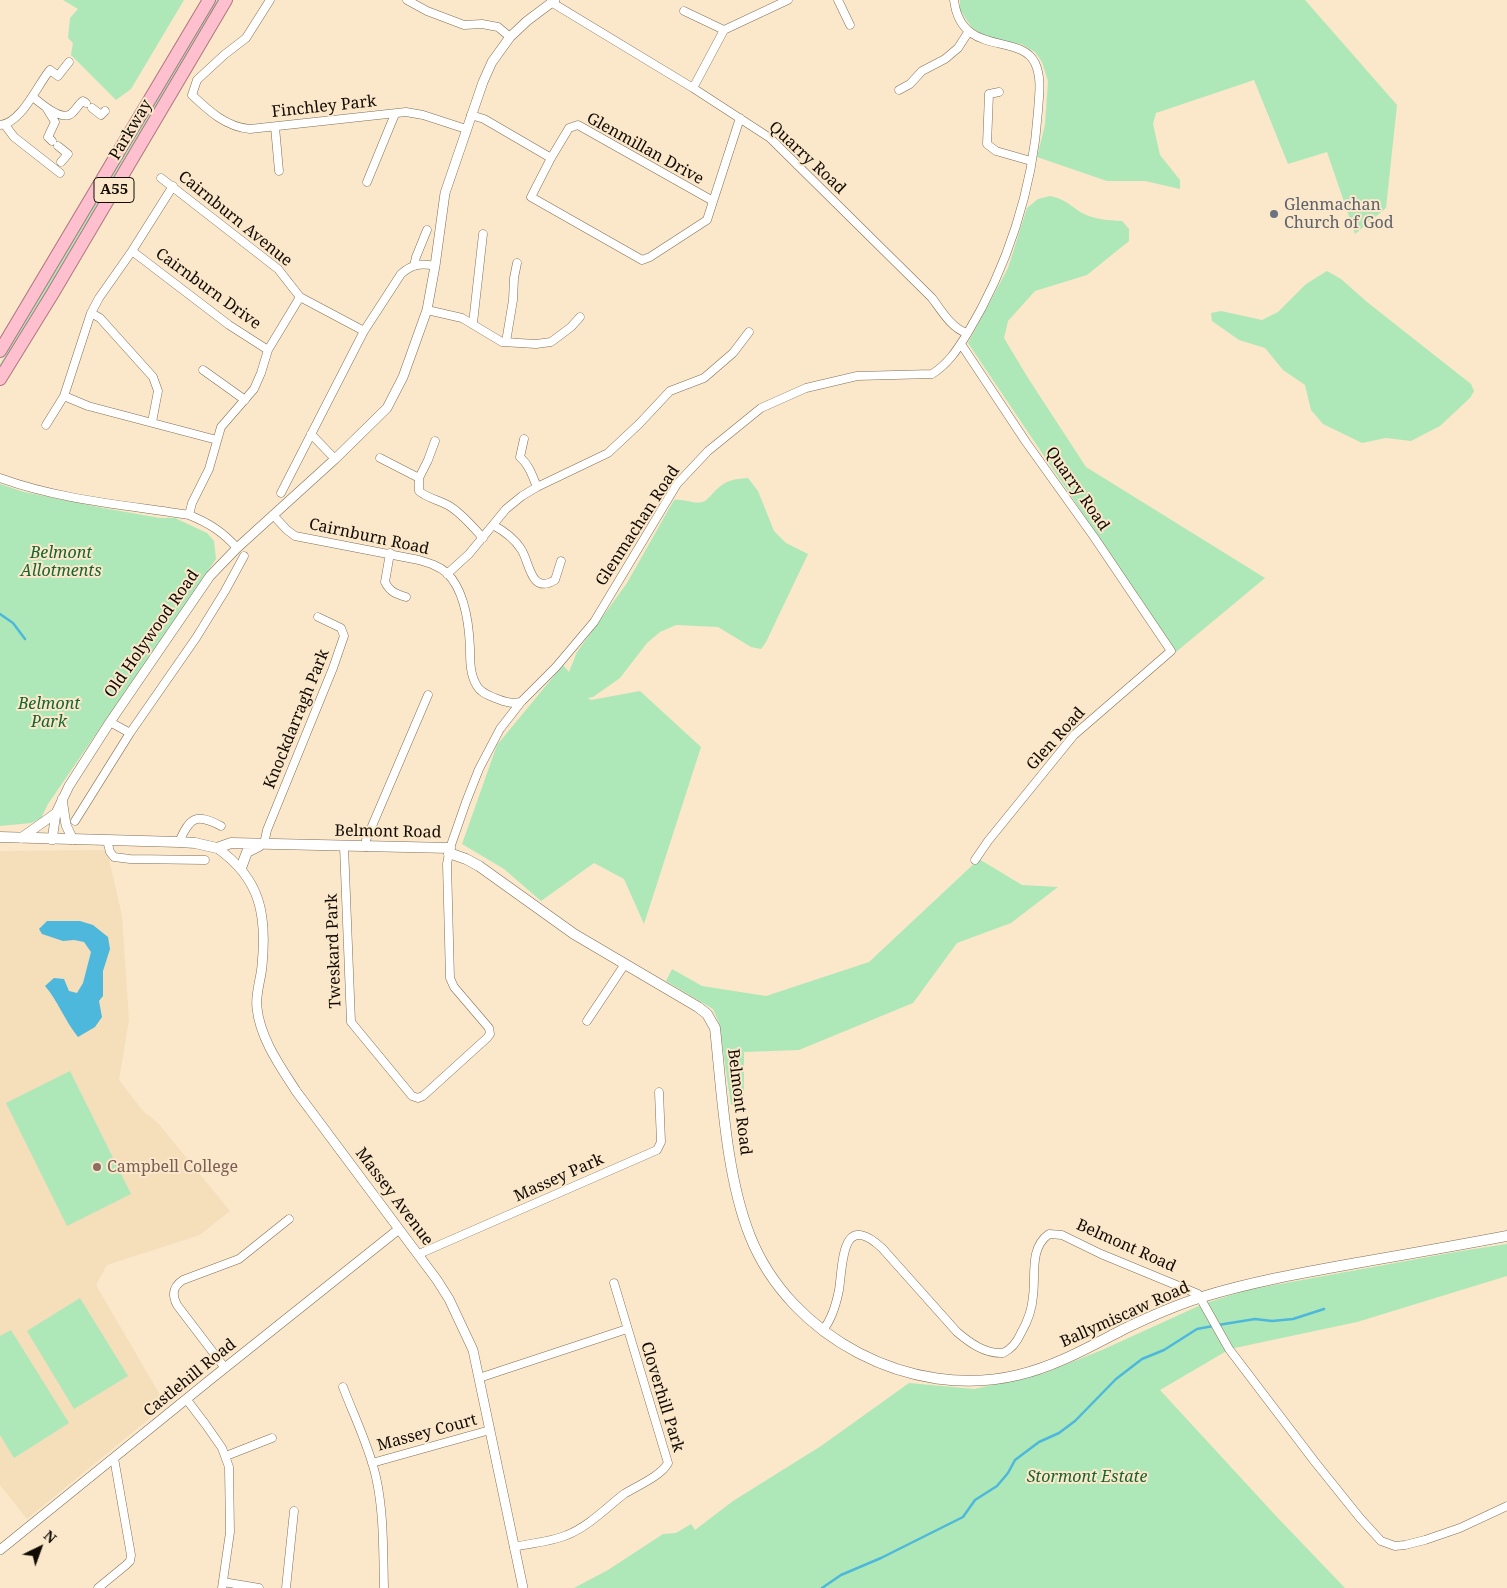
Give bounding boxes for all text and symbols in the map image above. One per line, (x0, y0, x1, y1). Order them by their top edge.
street label: Finchley Park (271, 92, 377, 122)
street label: Parkway (105, 96, 157, 164)
street label: Glenmillan Drive (583, 109, 707, 189)
street label: Quarry Road (765, 118, 849, 198)
street label: Cairnburn Avenue (174, 167, 296, 271)
road number: A55 (94, 178, 134, 202)
place label: Glenmachan Church of God (1284, 195, 1394, 233)
marker: Glenmachan Church of God (1268, 208, 1280, 220)
street label: Cairnburn Drive (151, 244, 265, 334)
street label: Quarry Road (1041, 443, 1113, 535)
street label: Glenmachan Road (592, 462, 684, 590)
street label: Cairnburn Road (307, 515, 431, 559)
park label: Belmont Allotments (20, 543, 102, 581)
street label: Old Holywood Road (101, 566, 203, 702)
street label: Knockdarragh Park (260, 646, 334, 792)
park label: Belmont Park (18, 694, 80, 732)
street label: Glen Road (1023, 704, 1089, 774)
street label: Belmont Road (334, 821, 442, 843)
street label: Tweskard Park (322, 893, 346, 1009)
street label: Belmont Road (723, 1048, 755, 1156)
street label: Massey Avenue (351, 1144, 437, 1250)
street label: Massey Park (511, 1150, 607, 1206)
place label: Campbell College (107, 1157, 238, 1177)
marker: Campbell College (91, 1161, 103, 1173)
street label: Belmont Road (1073, 1215, 1179, 1277)
street label: Ballymiscaw Road (1057, 1278, 1193, 1352)
street label: Castlehill Road (140, 1335, 240, 1421)
street label: Cloverhill Park (636, 1340, 688, 1454)
street label: Massey Court (375, 1410, 479, 1456)
park label: Stormont Estate (1027, 1467, 1147, 1487)
north arrow (15, 1523, 65, 1573)
text: N (40, 1526, 61, 1547)

